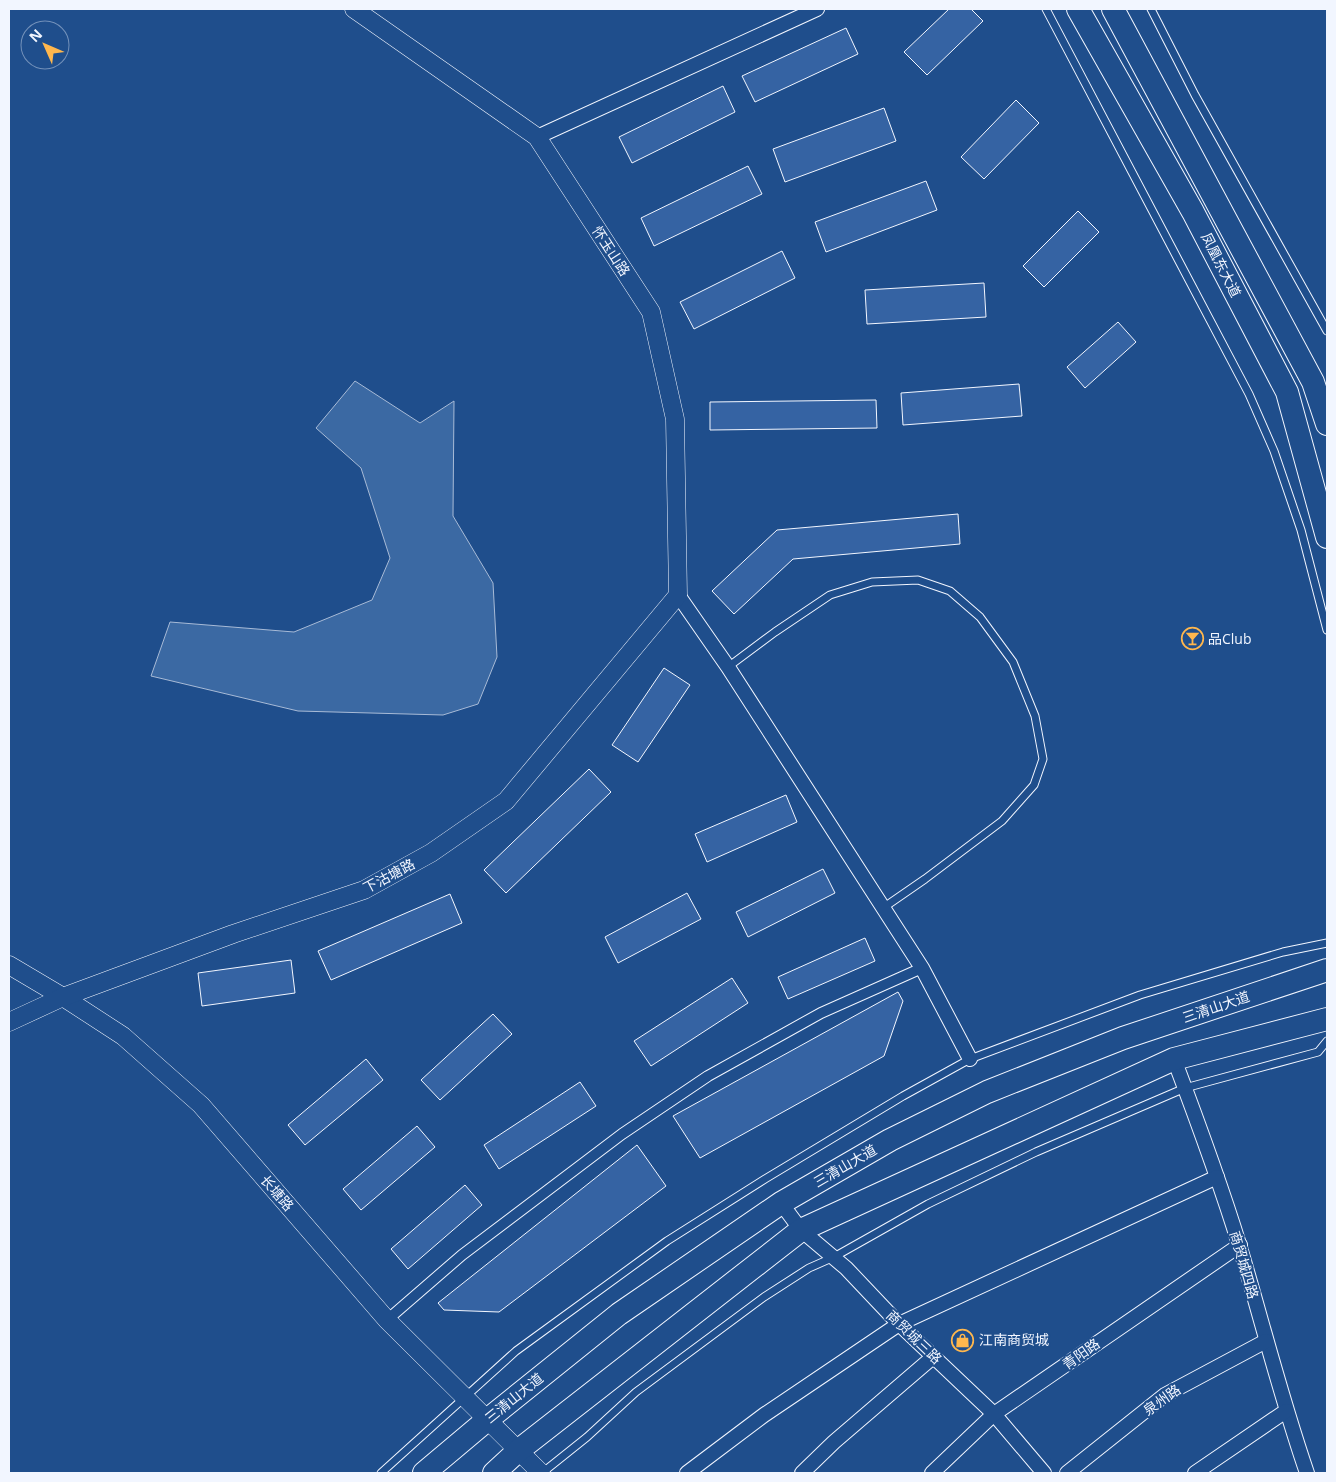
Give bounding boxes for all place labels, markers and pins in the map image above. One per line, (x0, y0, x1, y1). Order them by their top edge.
bar icon: 品Club (1180, 627, 1204, 651)
place label: 品Club (1208, 629, 1252, 648)
shop icon: 江南商贸城 (951, 1328, 975, 1352)
place label: 江南商贸城 (979, 1330, 1049, 1349)

